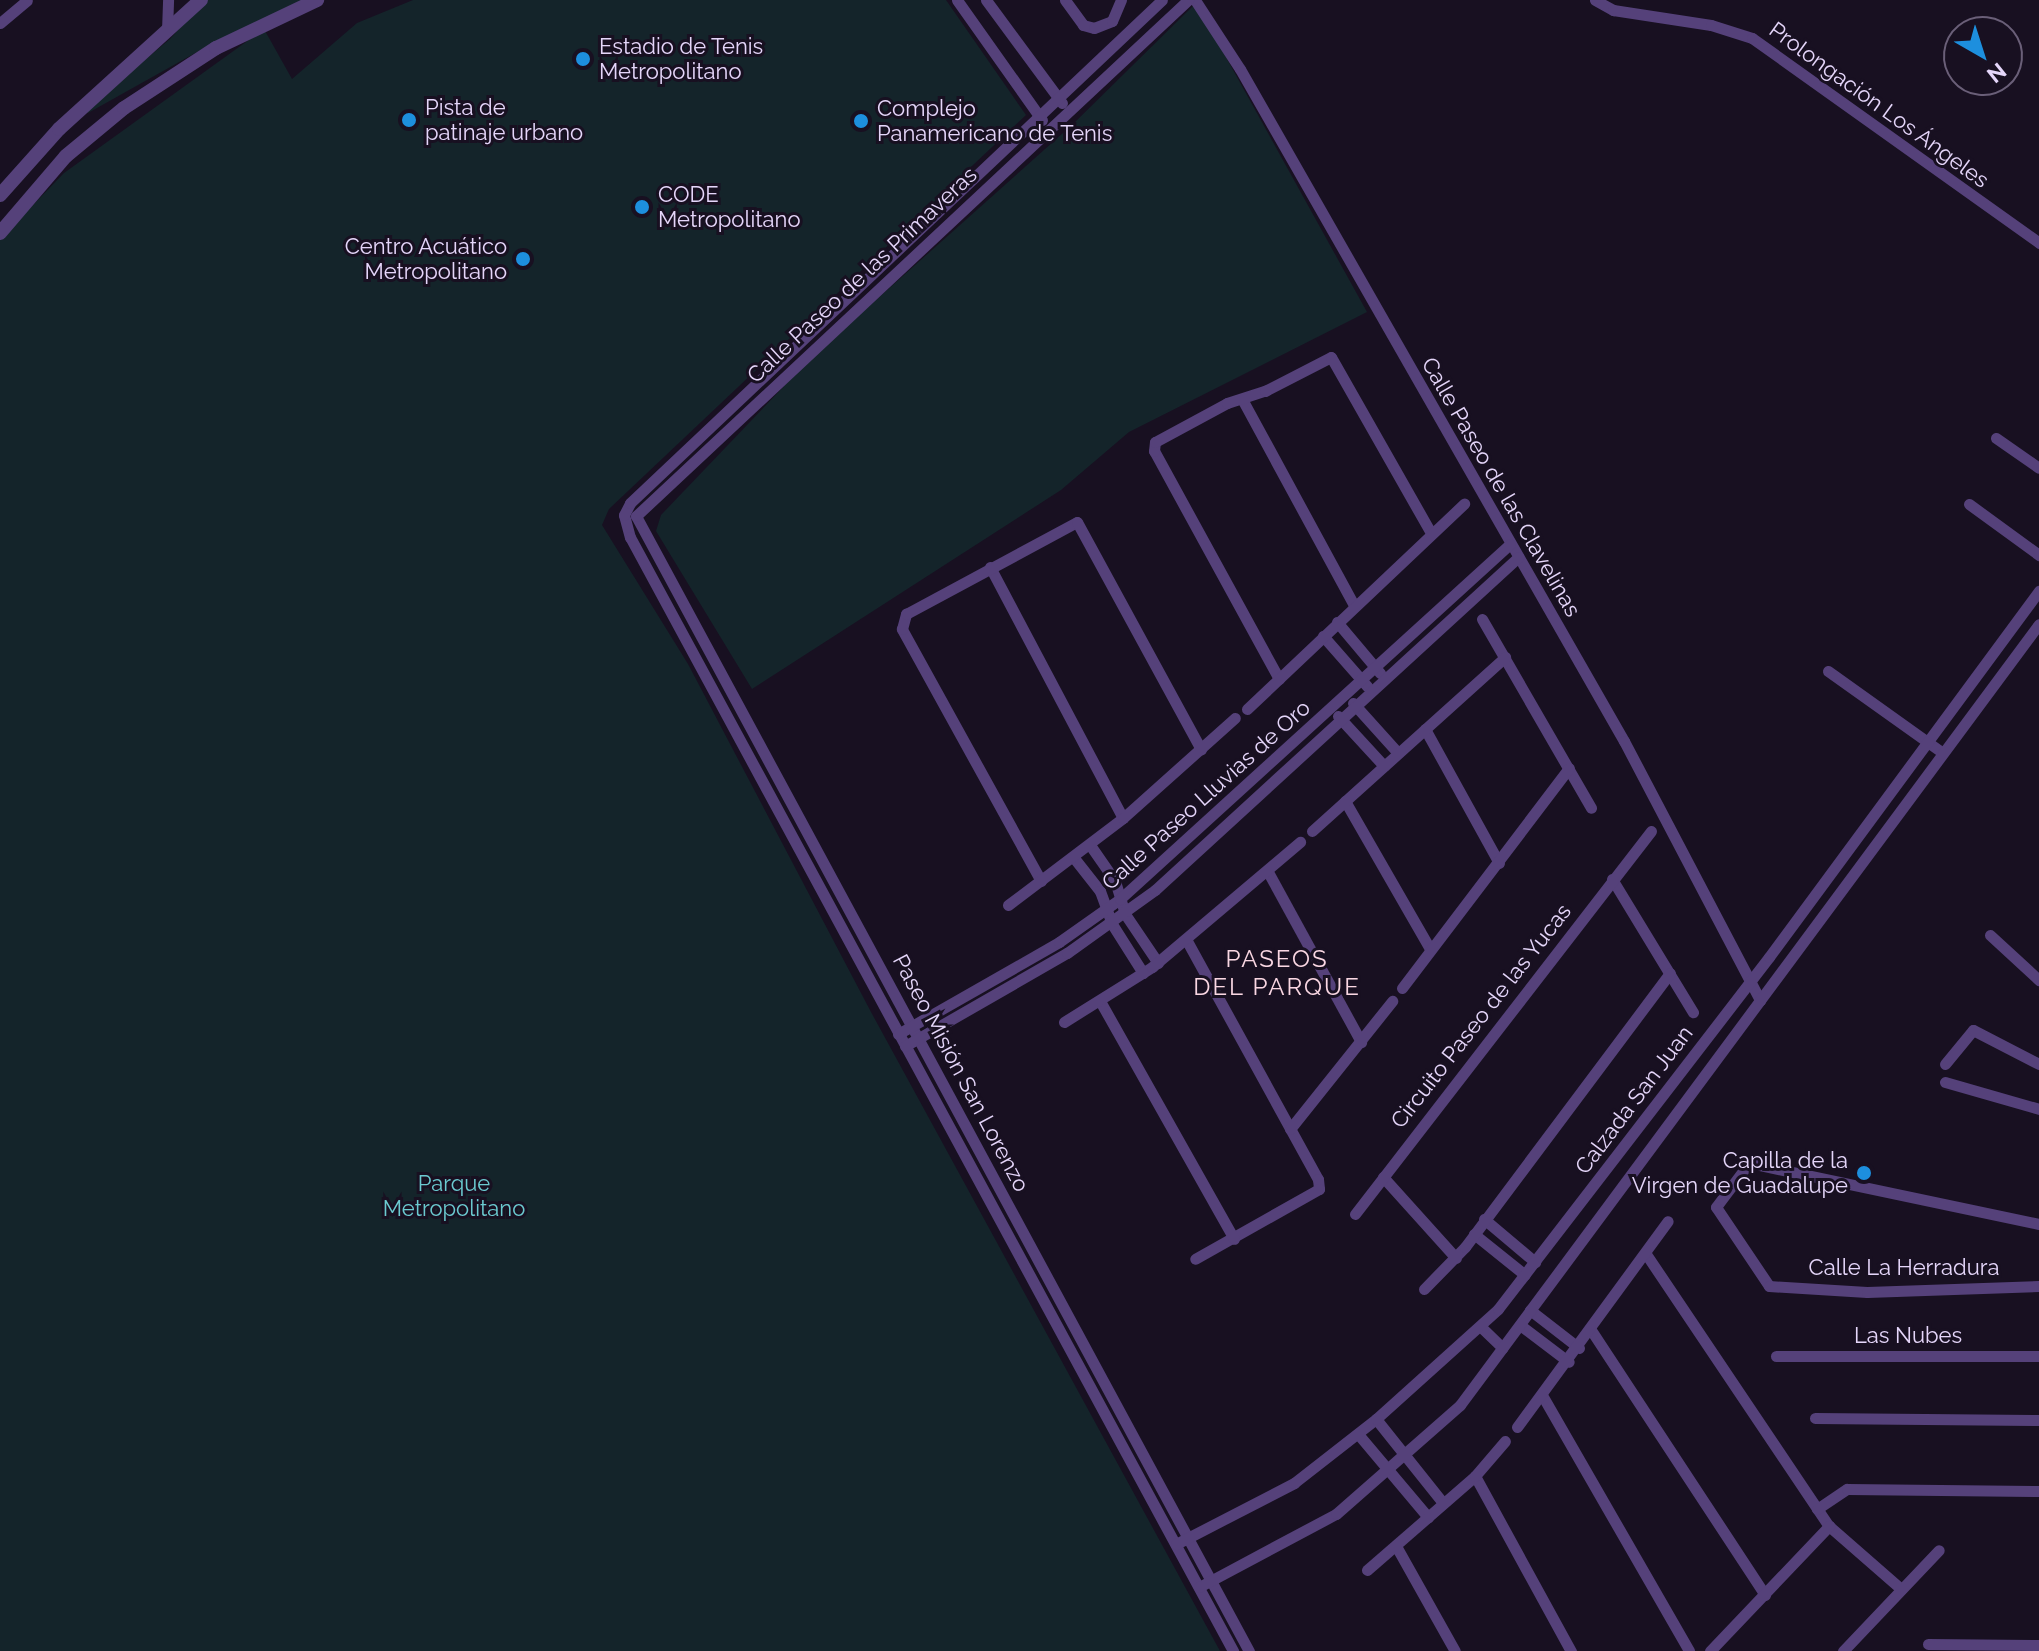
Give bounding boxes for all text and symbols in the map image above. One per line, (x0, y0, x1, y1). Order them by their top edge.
street label: Prolongación Los Ángeles (1764, 16, 1994, 194)
north arrow (1943, 16, 2023, 96)
place label: Estadio de Tenis Metropolitano (599, 33, 764, 84)
marker: Estadio de Tenis Metropolitano (574, 50, 592, 68)
text: N (1982, 58, 2012, 88)
place label: Pista de patinaje urbano (425, 94, 583, 146)
place label: Complejo Panamericano de Tenis (877, 95, 1113, 146)
marker: Pista de patinaje urbano (400, 111, 418, 129)
marker: Complejo Panamericano de Tenis (852, 112, 870, 130)
street label: Calle Paseo de las Primaveras (742, 162, 982, 388)
place label: CODE Metropolitano (658, 181, 800, 232)
marker: CODE Metropolitano (633, 198, 651, 216)
place label: Centro Acuático Metropolitano (344, 233, 507, 284)
marker: Centro Acuático Metropolitano (514, 250, 532, 268)
street label: Calle Paseo de las Clavelinas (1416, 353, 1586, 621)
street label: Calle Paseo Lluvias de Oro (1096, 694, 1316, 896)
street label: Circuito Paseo de las Yucas (1385, 898, 1577, 1134)
district label: PASEOS DEL PARQUE (1193, 945, 1361, 1001)
street label: Paseo Misión San Lorenzo (887, 950, 1035, 1196)
street label: Calzada San Juan (1570, 1020, 1698, 1180)
place label: Capilla de la Virgen de Guadalupe (1632, 1147, 1848, 1198)
marker: Capilla de la Virgen de Guadalupe (1855, 1164, 1873, 1182)
park label: Parque Metropolitano (383, 1170, 525, 1222)
street label: Calle La Herradura (1809, 1255, 1999, 1281)
street label: Las Nubes (1854, 1323, 1962, 1349)

